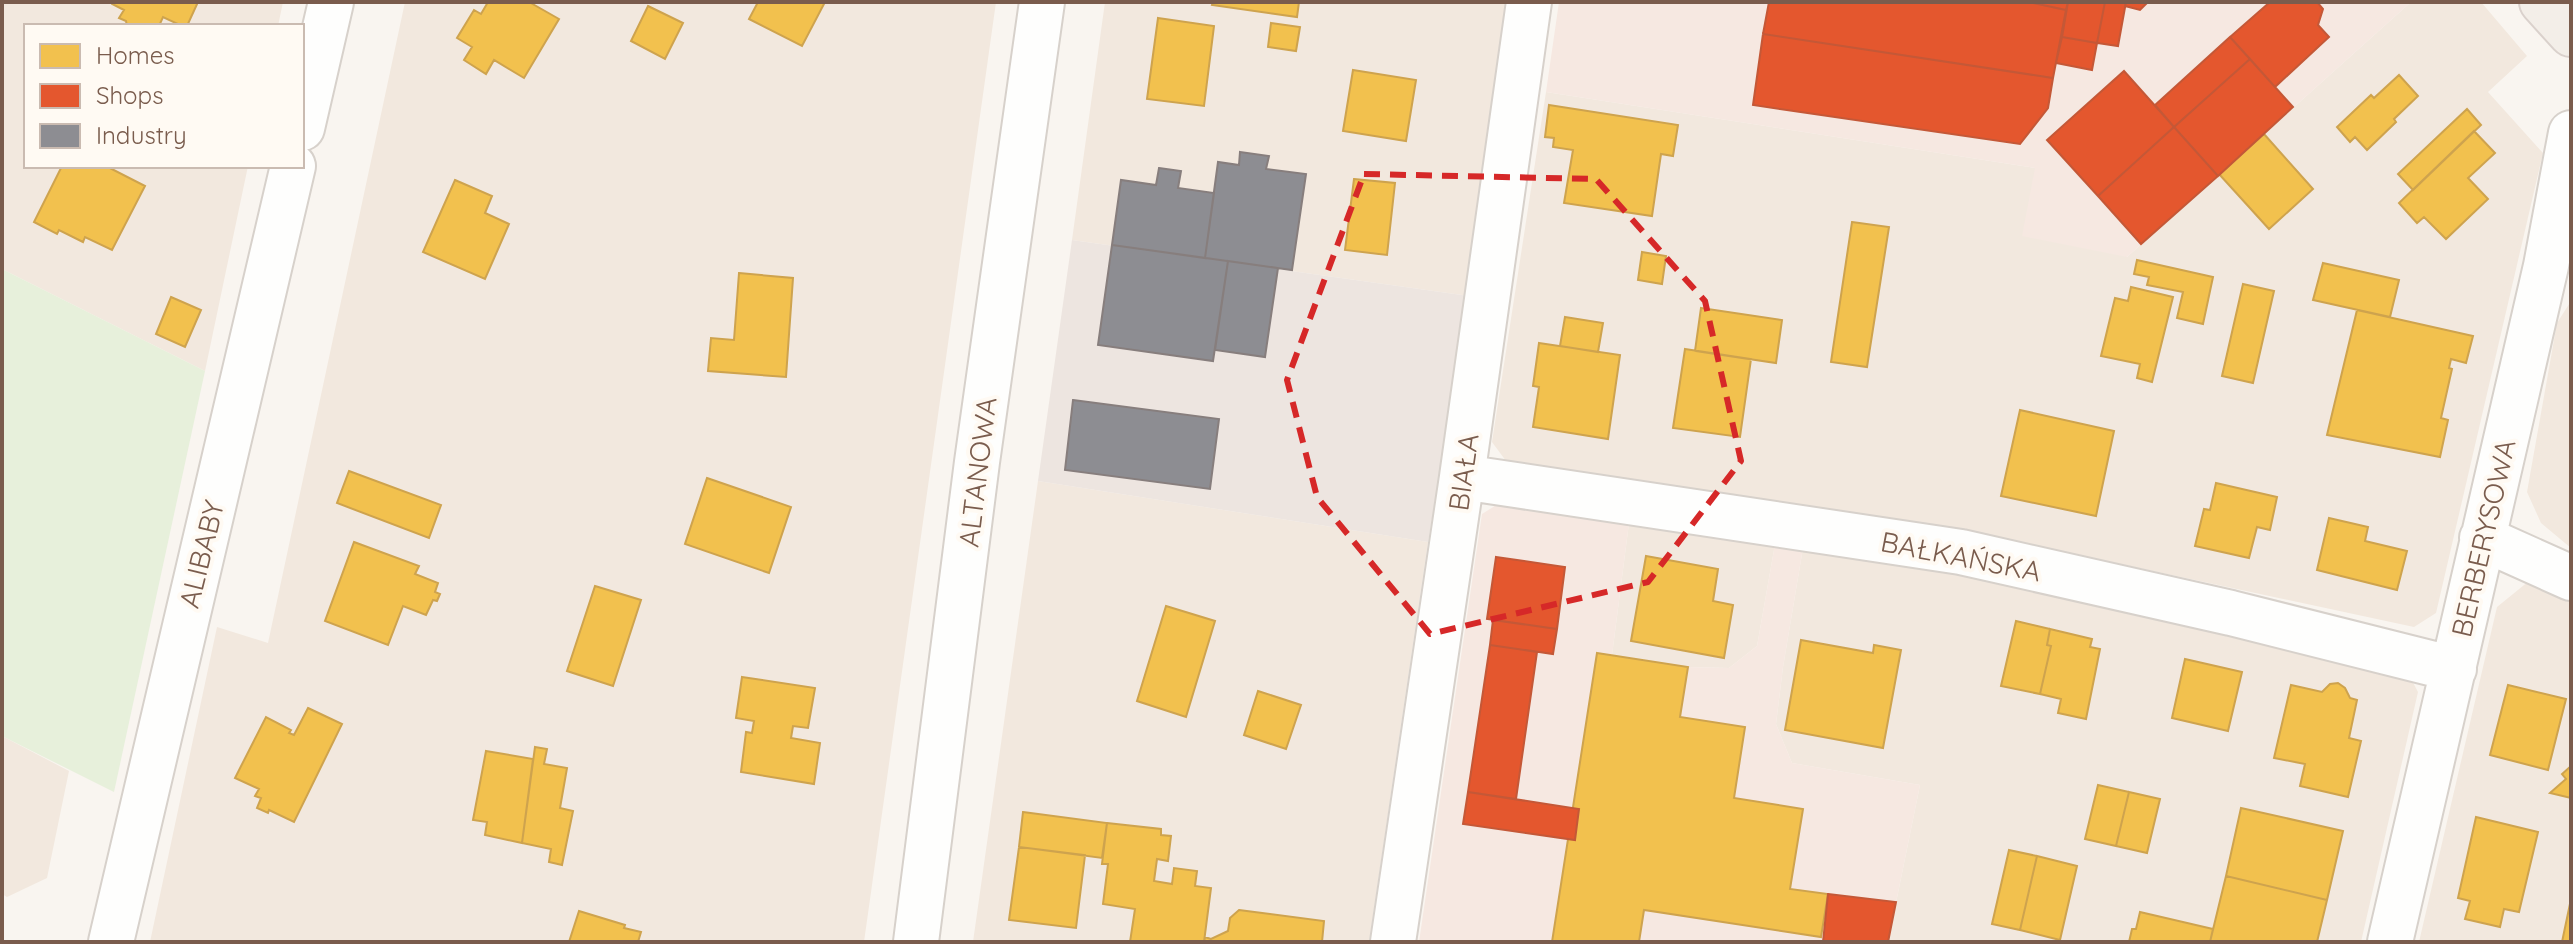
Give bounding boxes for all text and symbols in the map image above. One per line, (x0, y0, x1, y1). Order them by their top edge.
legend (24, 24, 304, 168)
text: Homes (96, 40, 174, 70)
text: Shops (96, 80, 163, 110)
text: Industry (96, 120, 187, 150)
street label: ALTANOWA (950, 395, 1004, 549)
street label: BIAŁA (1440, 431, 1486, 513)
street label: BERBERYSOWA (2443, 436, 2523, 640)
street label: ALIBABY (171, 496, 231, 611)
street label: BAŁKAŃSKA (1878, 523, 2044, 589)

